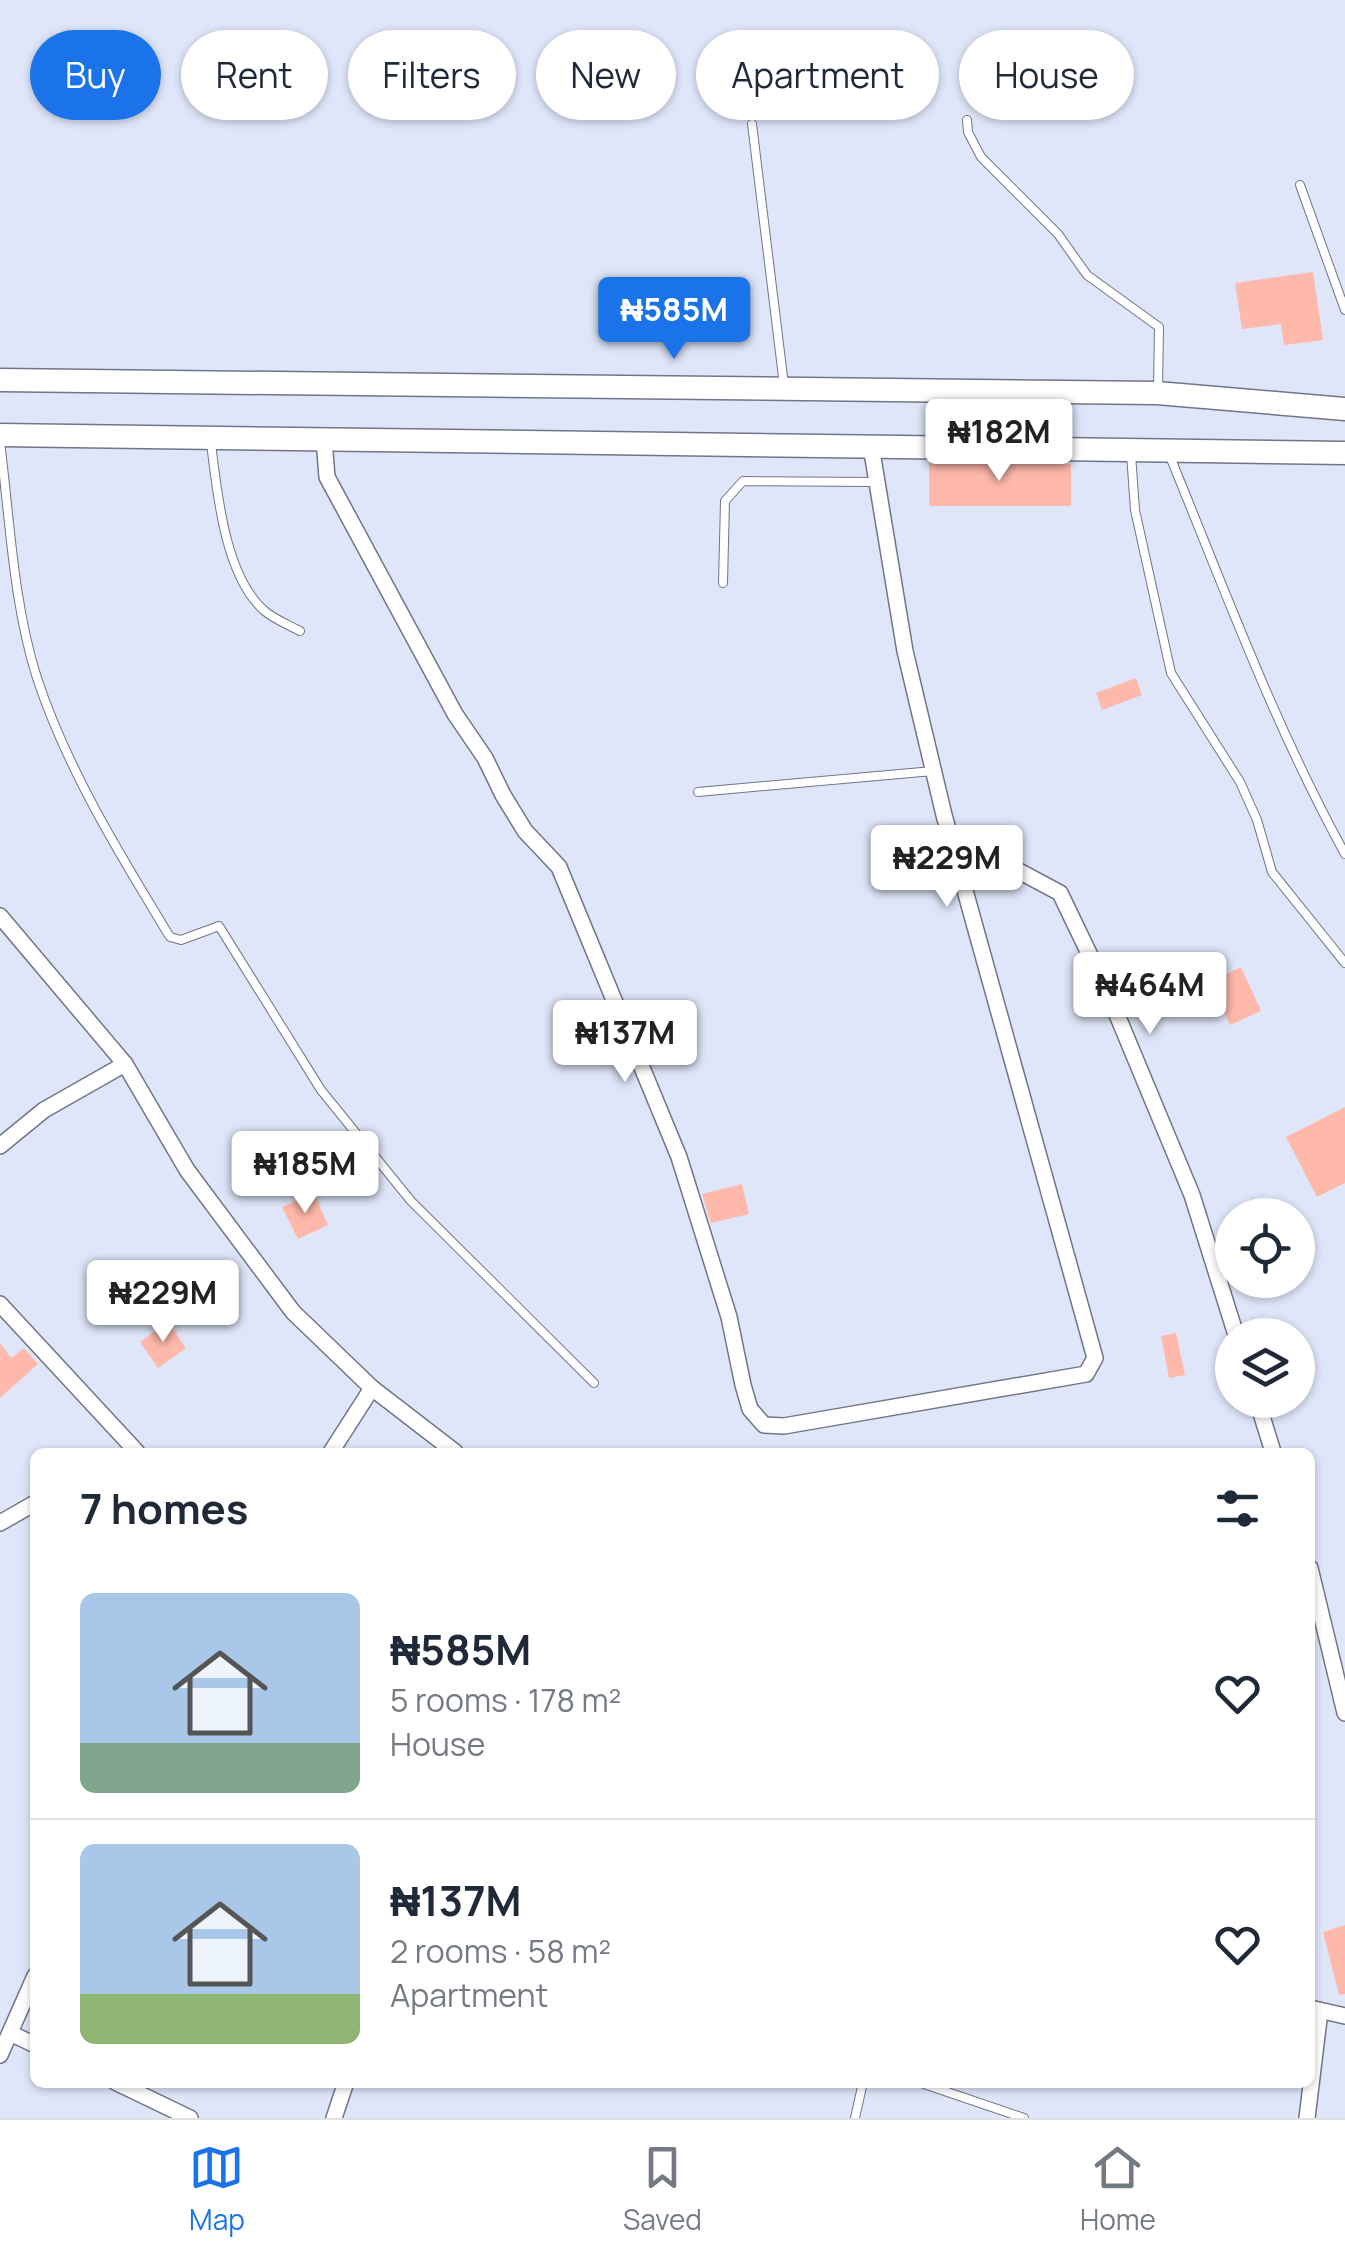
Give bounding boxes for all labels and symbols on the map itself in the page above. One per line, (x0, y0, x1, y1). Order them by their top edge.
pin: ₦585M (604, 277, 744, 362)
pin: ₦182M (929, 399, 1069, 484)
pin: ₦229M (877, 825, 1017, 910)
pin: ₦464M (1080, 952, 1220, 1037)
pin: ₦137M (555, 1000, 695, 1085)
pin: ₦185M (235, 1131, 375, 1216)
pin: ₦229M (93, 1260, 233, 1345)

